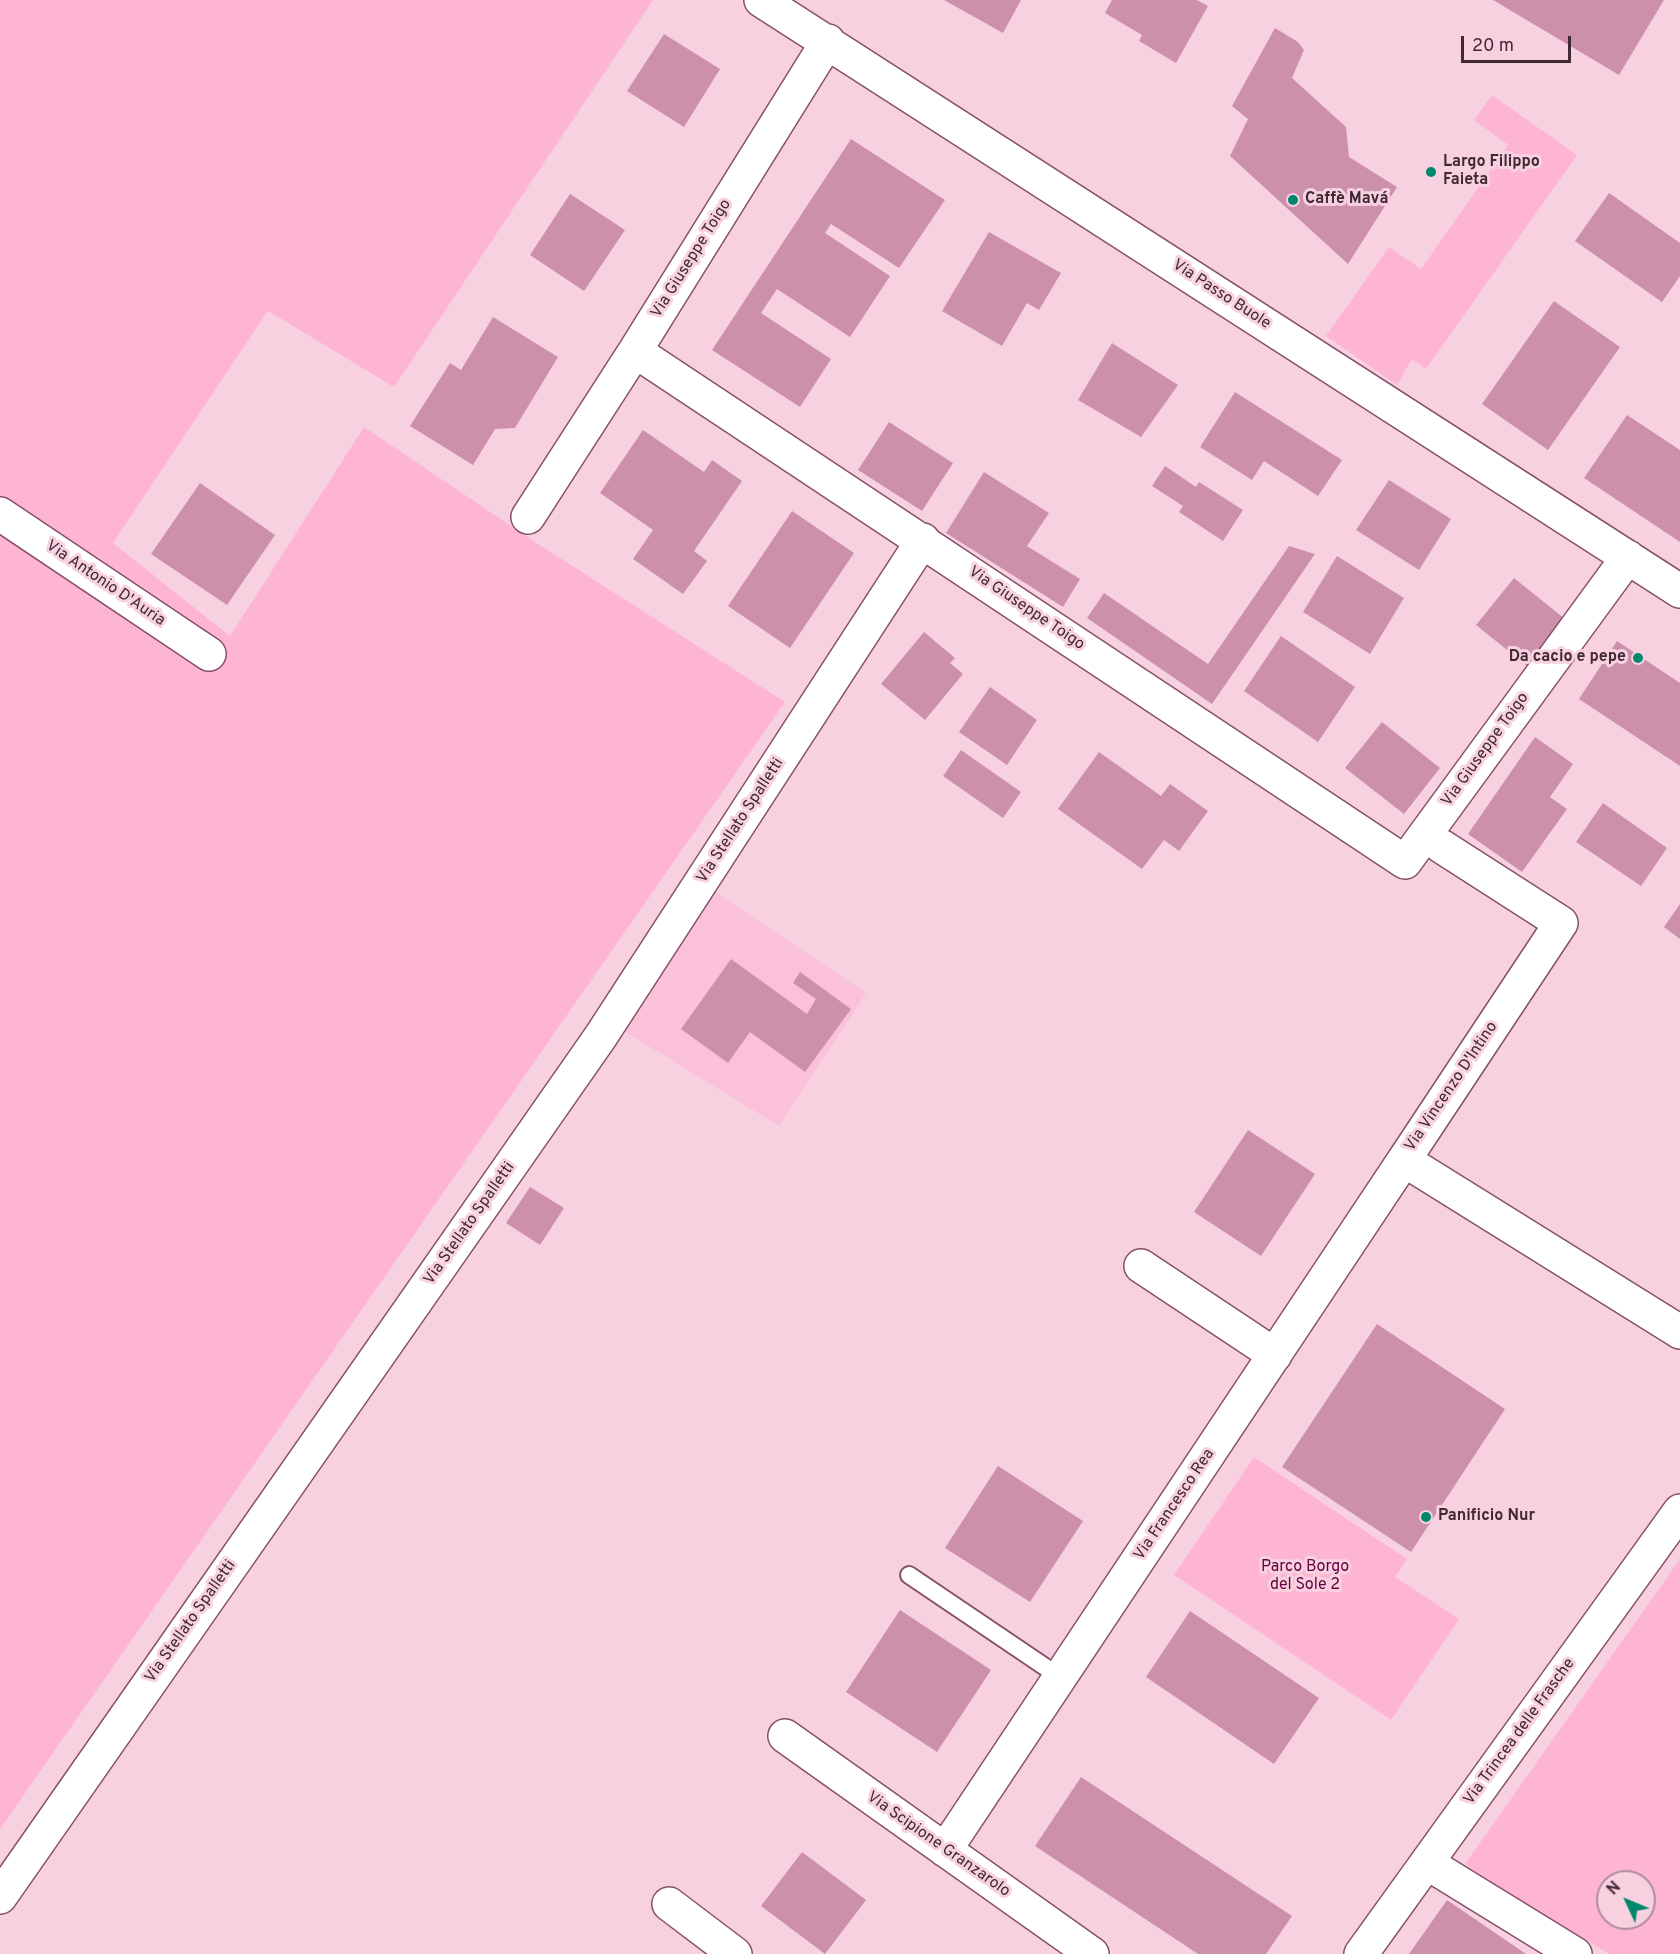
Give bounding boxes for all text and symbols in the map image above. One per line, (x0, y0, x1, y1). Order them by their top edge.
scale bar (1464, 24, 1574, 62)
text: 20 m (1472, 35, 1514, 58)
place label: Largo Filippo Faieta (1443, 153, 1540, 191)
marker: Largo Filippo Faieta (1424, 165, 1438, 179)
place label: Caffè Mavá (1305, 190, 1388, 210)
marker: Caffè Mavá (1286, 193, 1300, 207)
street label: Via Giuseppe Toigo (648, 196, 736, 322)
street label: Via Passo Buole (1168, 256, 1274, 334)
street label: Via Antonio D'Auria (42, 537, 168, 631)
street label: Via Giuseppe Toigo (964, 563, 1088, 655)
place label: Da cacio e pepe (1509, 648, 1626, 668)
marker: Da cacio e pepe (1631, 651, 1645, 665)
street label: Via Giuseppe Toigo (1438, 689, 1534, 811)
street label: Via Stellato Spalletti (693, 755, 789, 887)
street label: Via Vincenzo D'Intino (1401, 1018, 1503, 1156)
street label: Via Stellato Spalletti (420, 1159, 520, 1289)
street label: Via Francesco Rea (1131, 1446, 1219, 1564)
place label: Panificio Nur (1438, 1507, 1535, 1527)
marker: Panificio Nur (1419, 1510, 1433, 1524)
street label: Via Stellato Spalletti (141, 1557, 241, 1687)
park label: Parco Borgo del Sole 2 (1261, 1558, 1349, 1596)
street label: Via Trincea delle Frasche (1460, 1655, 1580, 1809)
street label: Via Scipione Granzarolo (863, 1788, 1013, 1902)
north arrow (1596, 1870, 1656, 1930)
text: N (1603, 1878, 1626, 1900)

